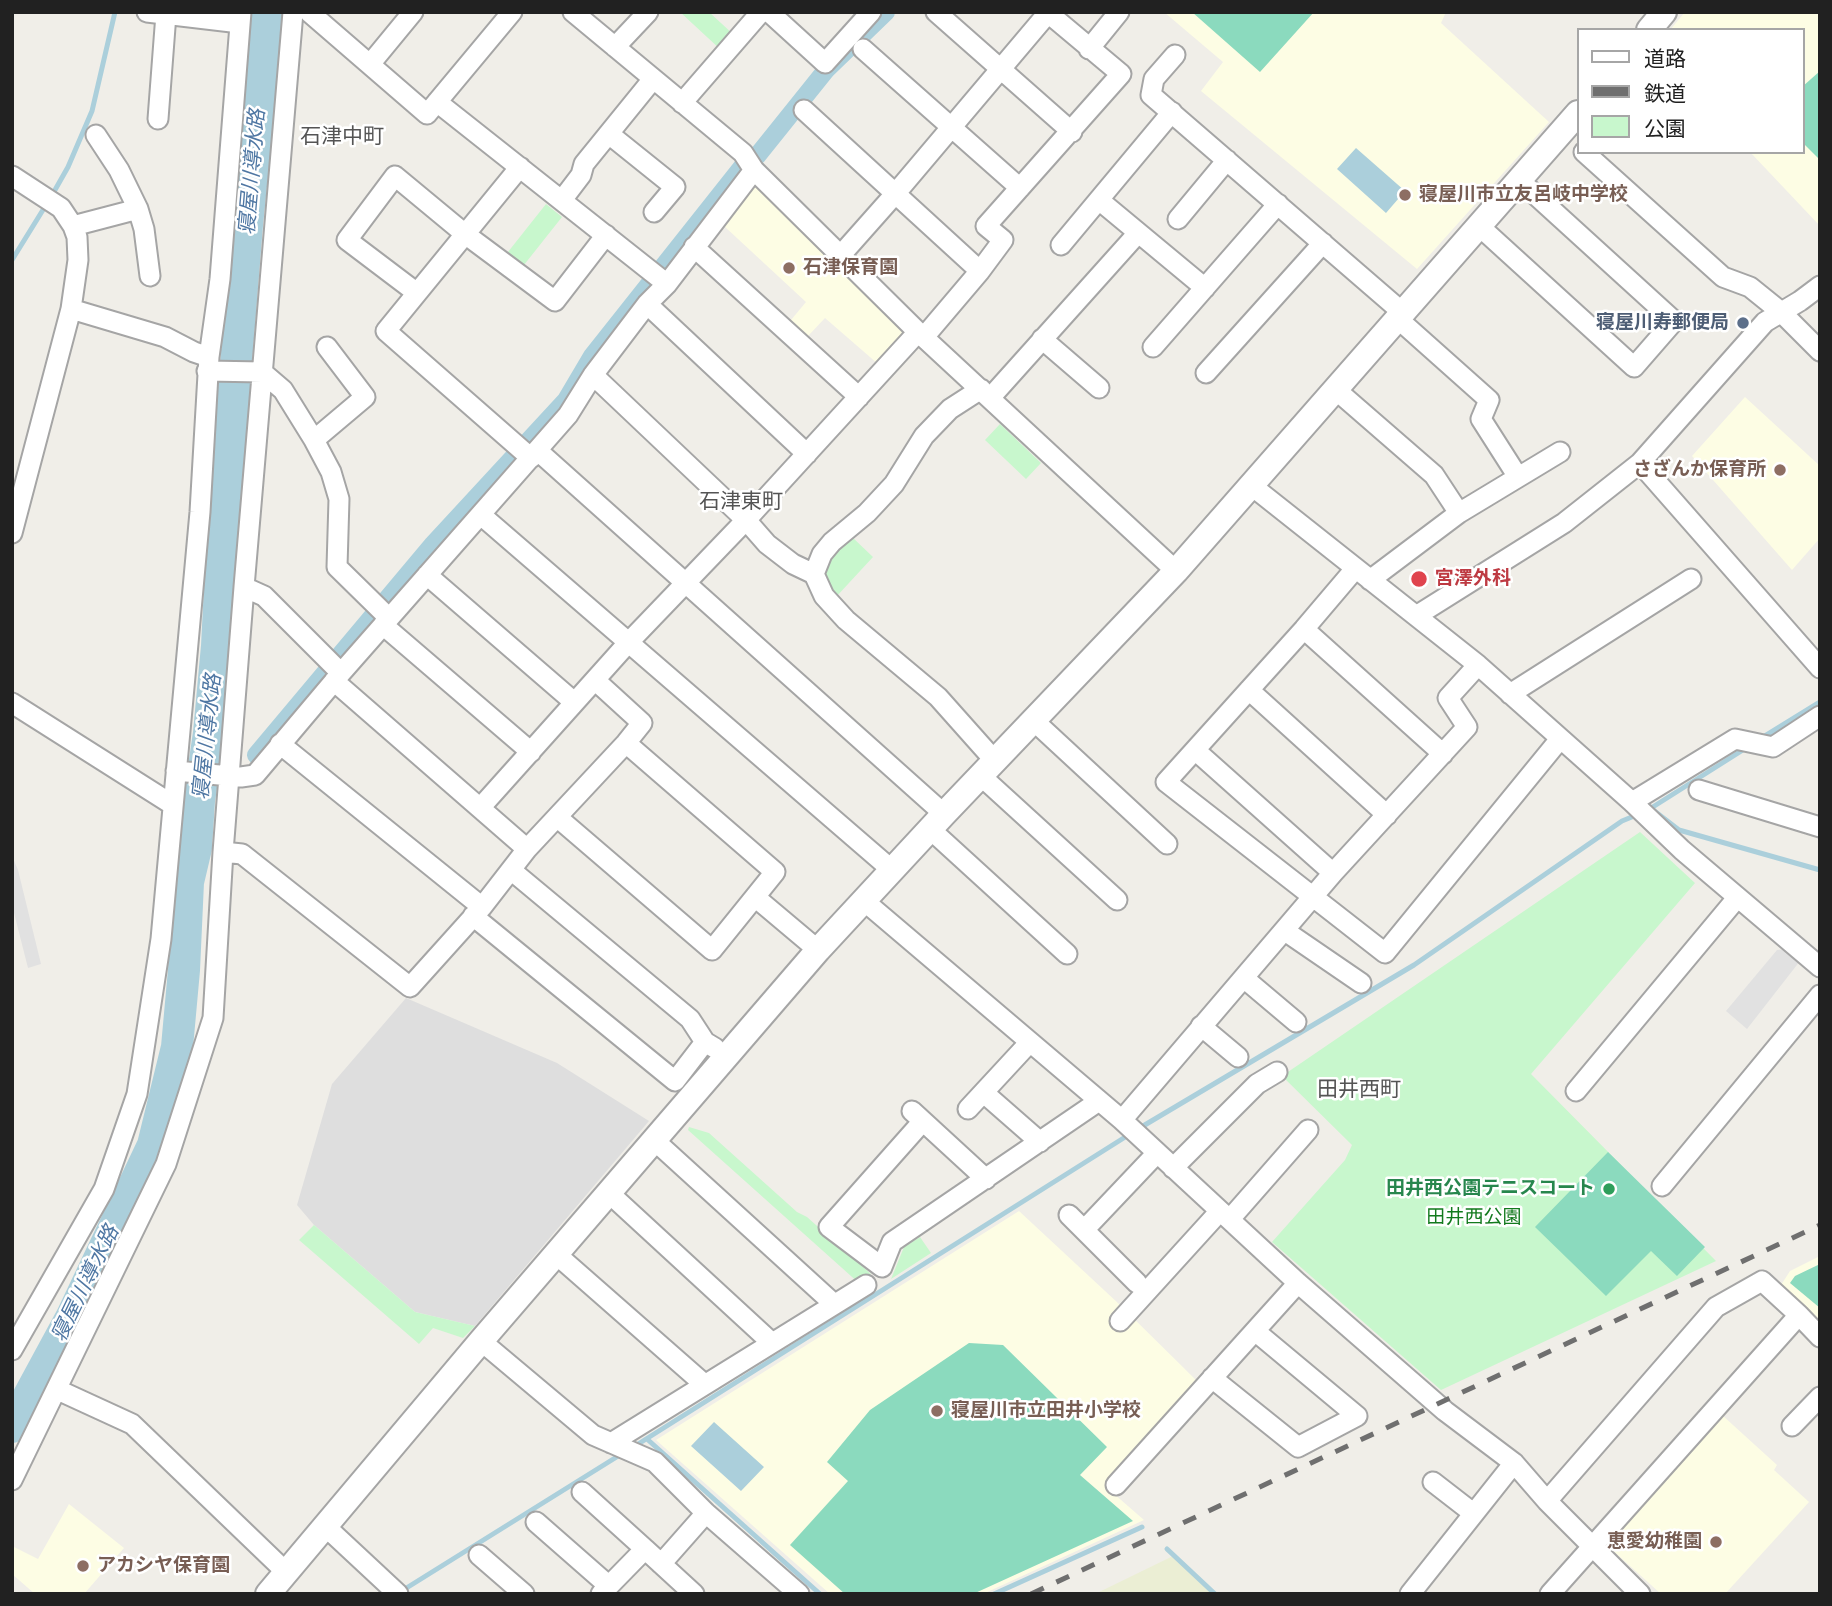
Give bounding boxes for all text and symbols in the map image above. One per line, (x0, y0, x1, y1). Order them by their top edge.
legend (1576, 28, 1804, 154)
text: 道路 (1644, 45, 1686, 72)
text: 鉄道 (1644, 80, 1686, 107)
water label: 寝屋川導水路 (235, 108, 271, 236)
text: 公園 (1644, 115, 1686, 142)
district label: 石津中町 (300, 124, 384, 150)
place label: 寝屋川市立友呂岐中学校 (1419, 184, 1628, 206)
marker: 寝屋川市立友呂岐中学校 (1397, 187, 1413, 203)
place label: 石津保育園 (803, 257, 898, 279)
marker: 石津保育園 (781, 260, 797, 276)
place label: 寝屋川寿郵便局 (1596, 312, 1729, 334)
marker: 寝屋川寿郵便局 (1735, 315, 1751, 331)
place label: さざんか保育所 (1633, 459, 1766, 481)
marker: さざんか保育所 (1772, 462, 1788, 478)
district label: 石津東町 (699, 489, 783, 515)
place label: 宮澤外科 (1435, 568, 1511, 590)
marker: 宮澤外科 (1409, 569, 1429, 589)
water label: 寝屋川導水路 (189, 673, 227, 801)
district label: 田井西町 (1317, 1077, 1401, 1103)
place label: 田井西公園テニスコート (1386, 1178, 1595, 1200)
marker: 田井西公園テニスコート (1601, 1181, 1617, 1197)
park label: 田井西公園 (1427, 1207, 1521, 1229)
water label: 寝屋川導水路 (47, 1222, 125, 1346)
place label: 寝屋川市立田井小学校 (951, 1400, 1141, 1422)
marker: 寝屋川市立田井小学校 (929, 1403, 945, 1419)
place label: 恵愛幼稚園 (1607, 1531, 1702, 1553)
marker: 恵愛幼稚園 (1708, 1534, 1724, 1550)
place label: アカシヤ保育園 (97, 1555, 230, 1577)
marker: アカシヤ保育園 (75, 1558, 91, 1574)

